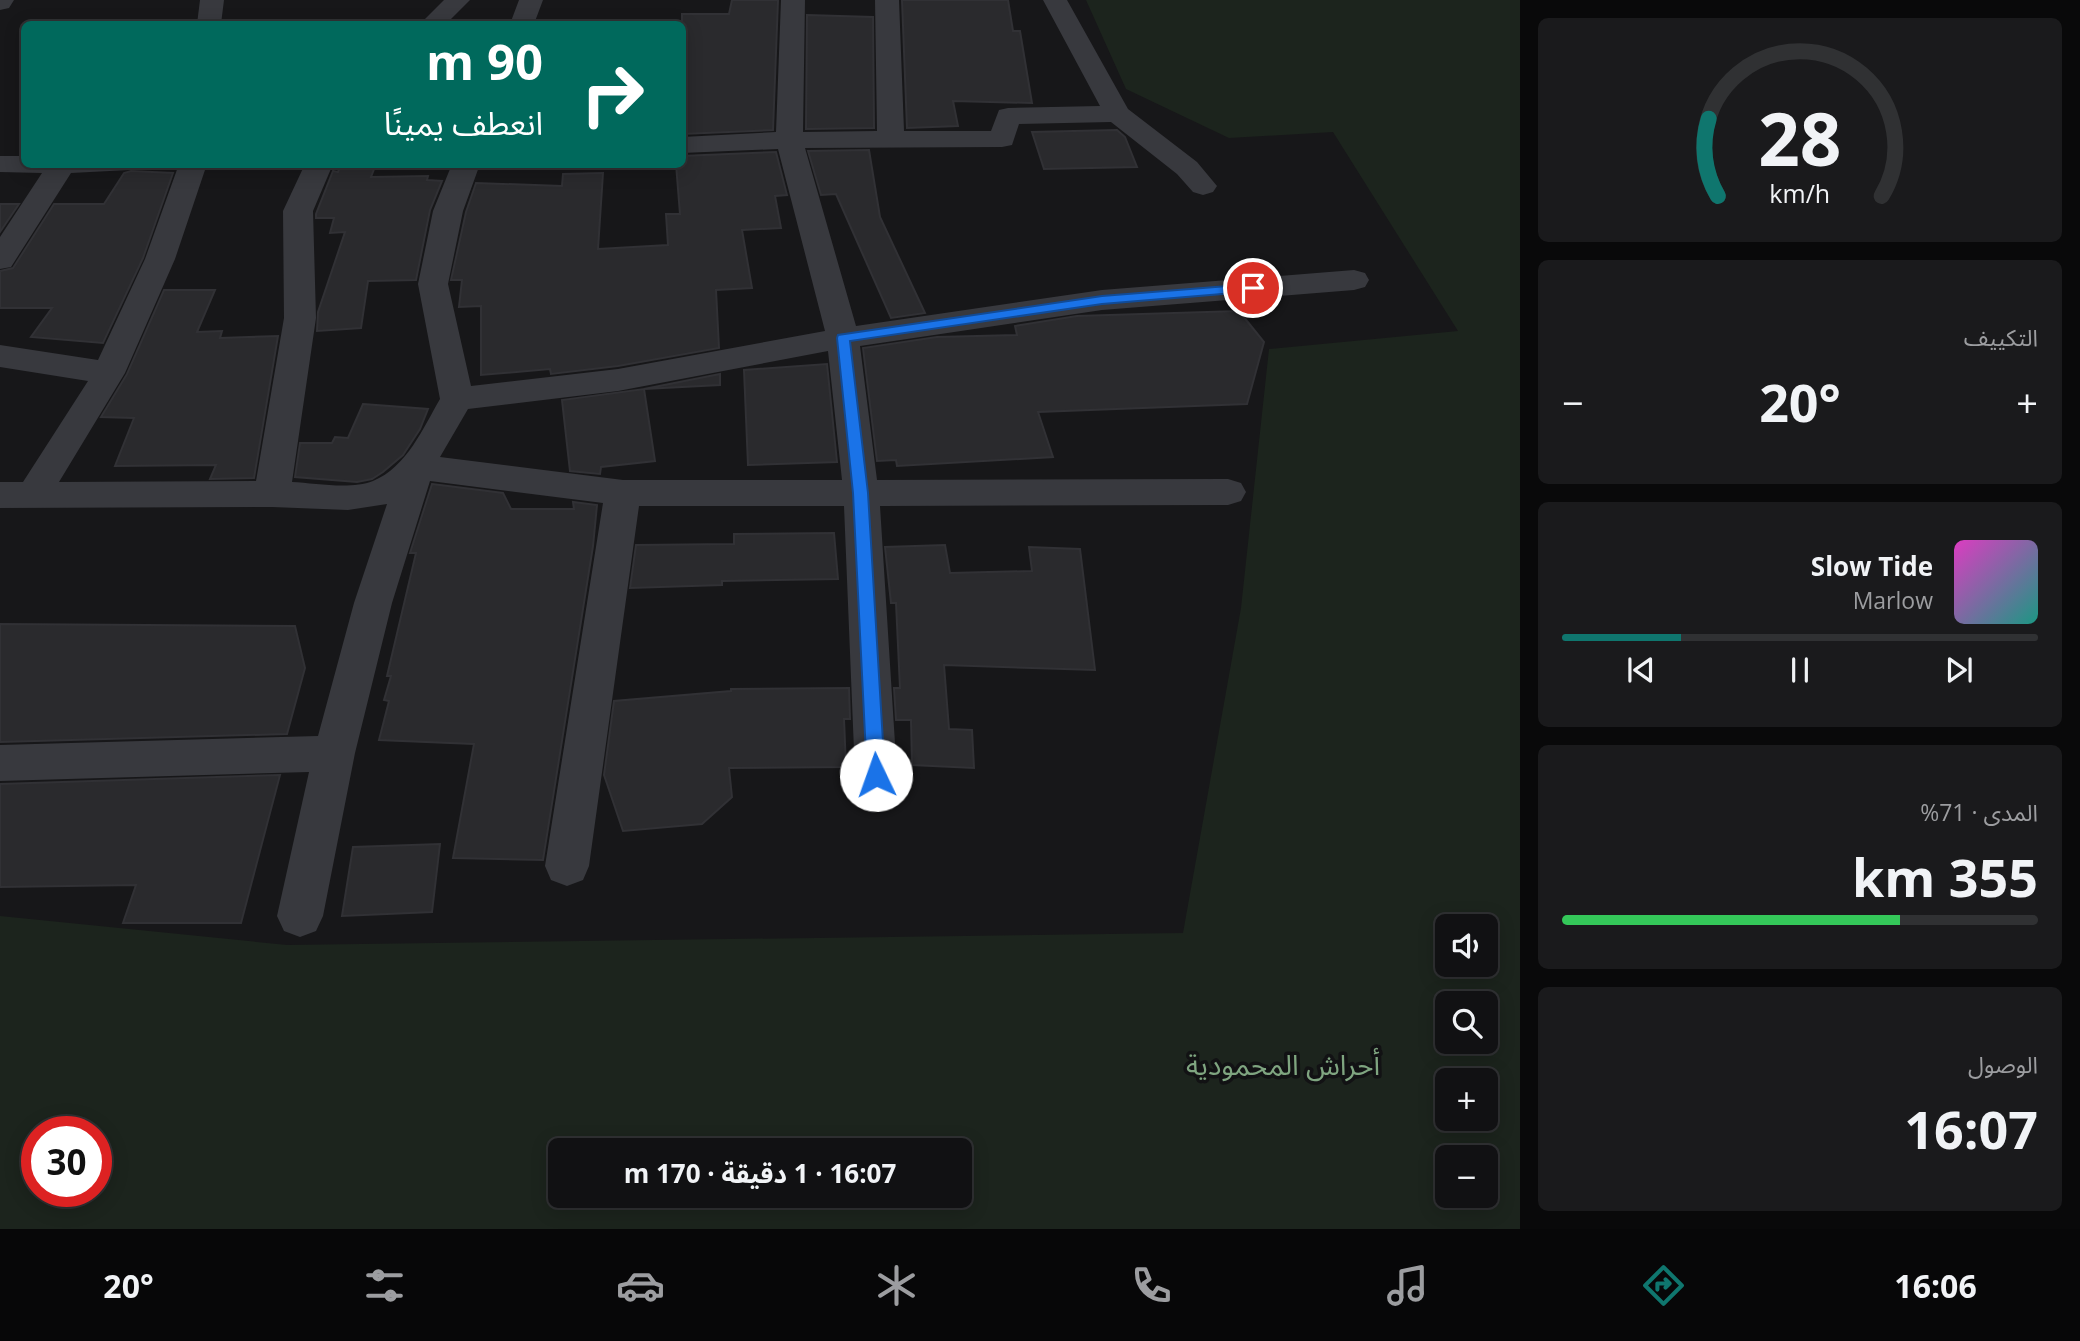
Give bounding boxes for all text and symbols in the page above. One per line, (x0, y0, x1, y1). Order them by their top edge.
text: 90 m (426, 28, 543, 94)
icon: right (567, 49, 658, 140)
text: 28 (1758, 88, 1842, 187)
text: انعطف يمينًا (384, 101, 543, 144)
text: km/h (1770, 176, 1830, 210)
pin (1223, 258, 1283, 318)
icon: arrive (1234, 269, 1272, 307)
text: التكييف (1964, 321, 2038, 353)
text: 20° (1759, 366, 1841, 437)
text: − (1562, 376, 1584, 428)
text: + (2016, 376, 2038, 428)
text: Slow Tide (1811, 548, 1933, 584)
text: Marlow (1853, 584, 1933, 616)
icon: previous (1622, 651, 1660, 689)
icon: pause (1781, 651, 1819, 689)
icon: next (1940, 651, 1978, 689)
position arrow (839, 738, 913, 812)
text: المدى · 71% (1920, 796, 2038, 828)
text: 355 km (1852, 841, 2038, 912)
map controls (1435, 914, 1498, 1208)
button: sound (1435, 914, 1498, 977)
button: search (1435, 991, 1498, 1054)
park label: أحراش المحمودية (1186, 1045, 1380, 1083)
text: الوصول (1968, 1048, 2038, 1080)
button: + (1435, 1068, 1498, 1131)
text: 16:07 (1904, 1093, 2038, 1164)
speed limit sign: 30 (21, 1116, 112, 1207)
button: − (1435, 1145, 1498, 1208)
text: 16:07 · 1 دقيقة · 170 m (624, 1155, 896, 1191)
icon: filters (360, 1261, 409, 1310)
icon: car (616, 1261, 665, 1310)
icon: climate (872, 1261, 921, 1310)
icon: phone (1127, 1261, 1176, 1310)
icon: music (1383, 1261, 1432, 1310)
icon: directions (1639, 1261, 1688, 1310)
text: 20° (103, 1264, 154, 1307)
text: 16:06 (1894, 1264, 1977, 1307)

